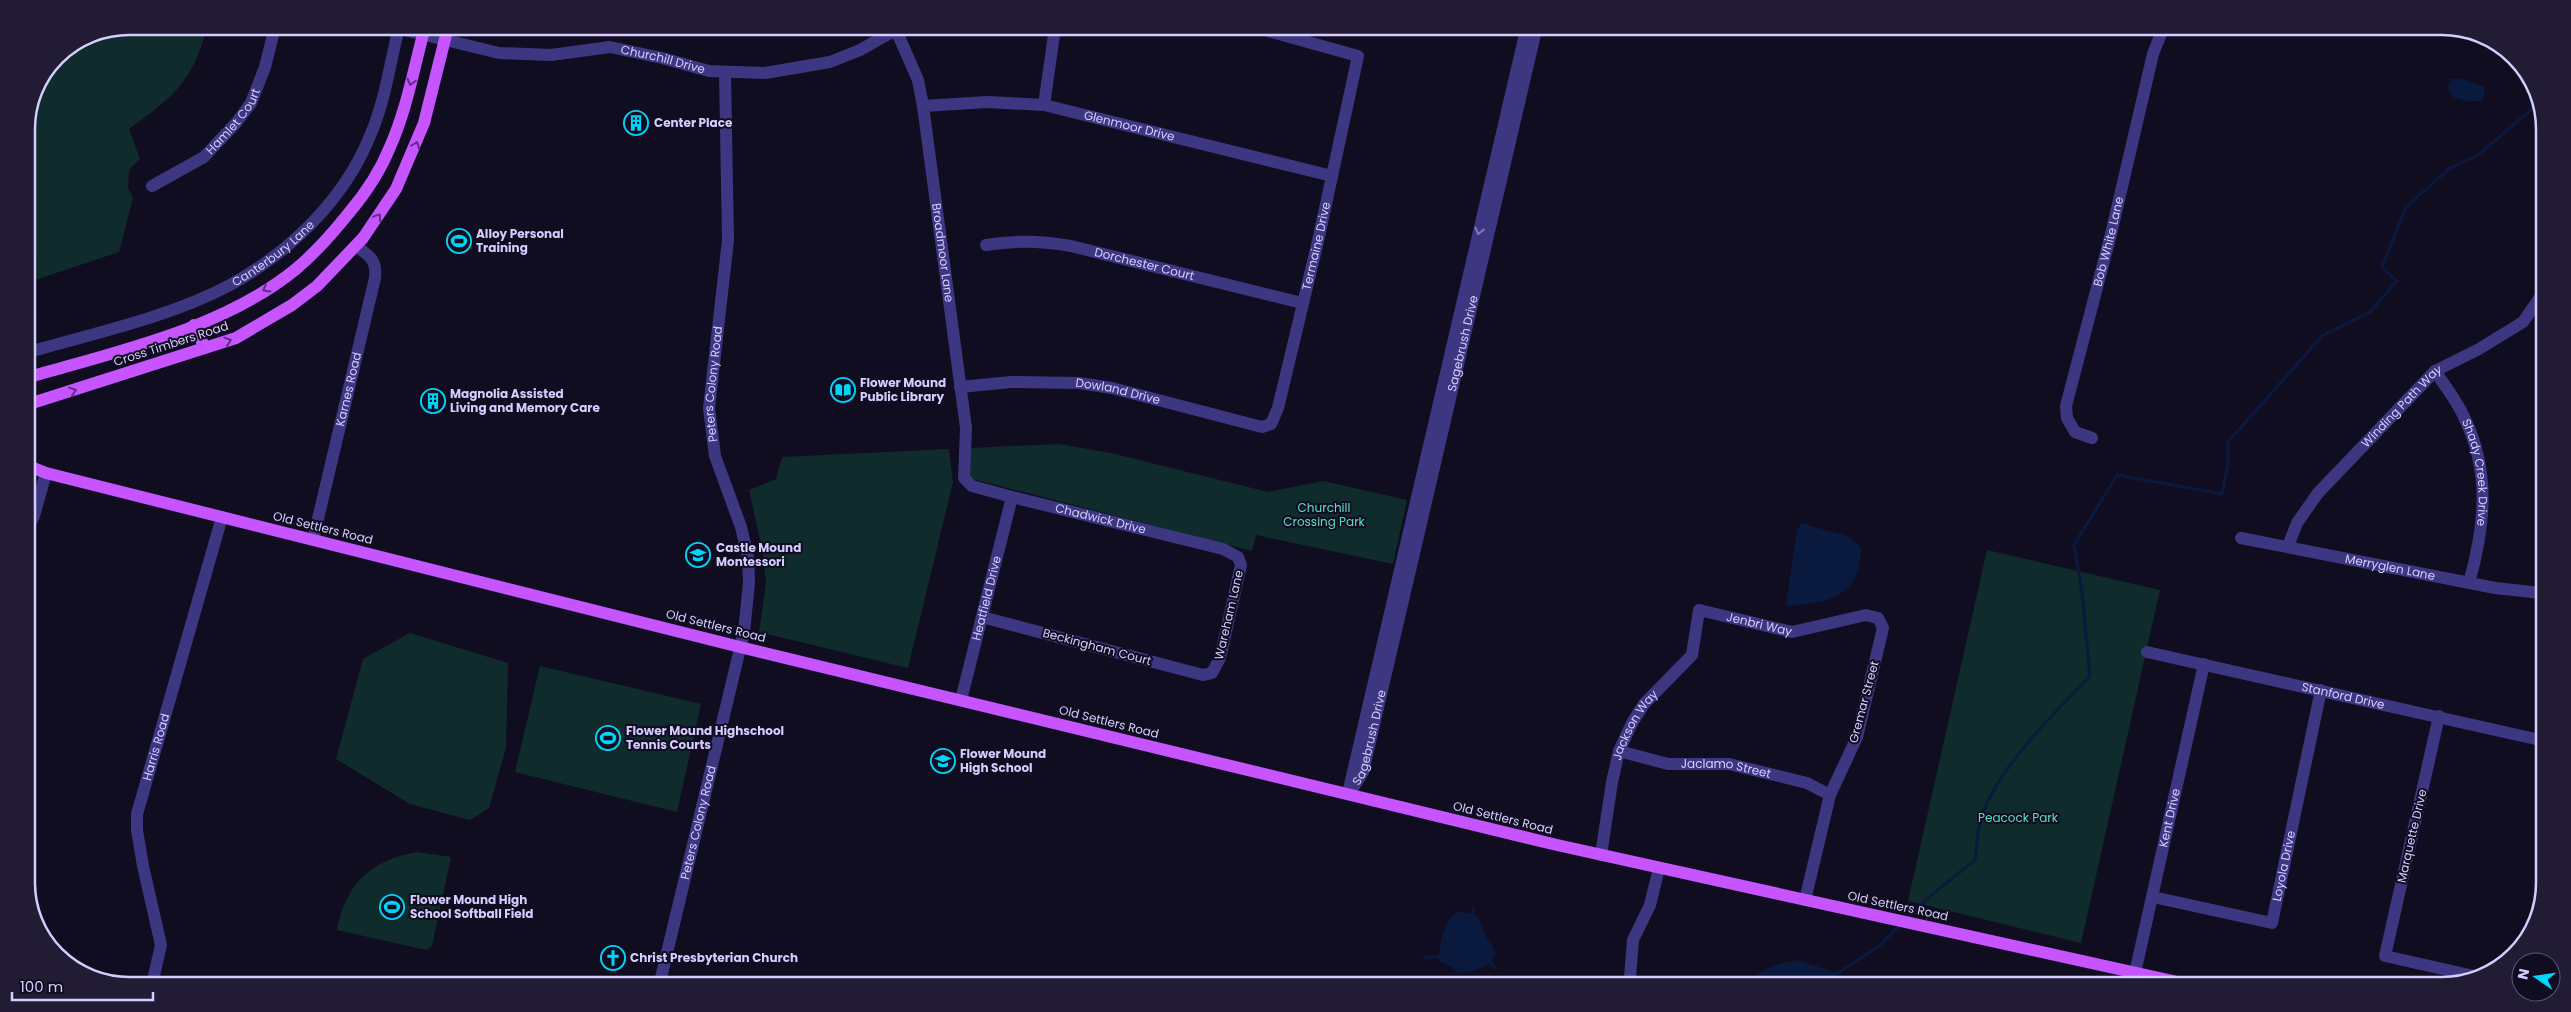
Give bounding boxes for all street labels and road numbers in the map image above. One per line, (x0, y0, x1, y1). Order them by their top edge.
street label: Churchill Drive (619, 41, 707, 78)
street label: Hamlet Court (202, 86, 264, 158)
street label: Glenmoor Drive (1082, 106, 1177, 145)
street label: Bob White Lane (2089, 195, 2127, 288)
street label: Termaine Drive (1297, 200, 1334, 292)
street label: Broadmoor Lane (928, 202, 958, 303)
street label: Canterbury Lane (229, 216, 318, 290)
street label: Dorchester Court (1093, 243, 1196, 284)
street label: Sagebrush Drive (1443, 294, 1482, 393)
street label: Cross Timbers Road (111, 317, 230, 370)
street label: Peters Colony Road (700, 325, 726, 443)
street label: Karnes Road (331, 350, 365, 428)
street label: Winding Path Way (2357, 360, 2444, 451)
street label: Dowland Drive (1074, 374, 1162, 408)
street label: Shady Creek Drive (2458, 416, 2492, 527)
street label: Chadwick Drive (1054, 499, 1148, 538)
street label: Old Settlers Road (271, 507, 375, 548)
street label: Merryglen Lane (2344, 550, 2437, 584)
street label: Heatfield Drive (967, 554, 1005, 642)
street label: Wareham Lane (1210, 568, 1247, 661)
street label: Old Settlers Road (664, 605, 768, 646)
street label: Jenbri Way (1725, 608, 1794, 640)
street label: Beckingham Court (1041, 624, 1153, 669)
street label: Gremar Street (1844, 659, 1883, 745)
street label: Stanford Drive (2300, 678, 2386, 713)
street label: Jackson Way (1608, 686, 1662, 762)
street label: Sagebrush Drive (1348, 688, 1390, 788)
street label: Old Settlers Road (1057, 701, 1161, 742)
street label: Harris Road (138, 711, 173, 783)
street label: Jaclamo Street (1681, 755, 1773, 782)
street label: Peters Colony Road (676, 764, 720, 881)
street label: Kent Drive (2154, 787, 2184, 849)
street label: Marquette Drive (2392, 787, 2431, 884)
street label: Old Settlers Road (1451, 797, 1555, 838)
street label: Loyola Drive (2268, 829, 2299, 903)
street label: Old Settlers Road (1846, 887, 1950, 924)

